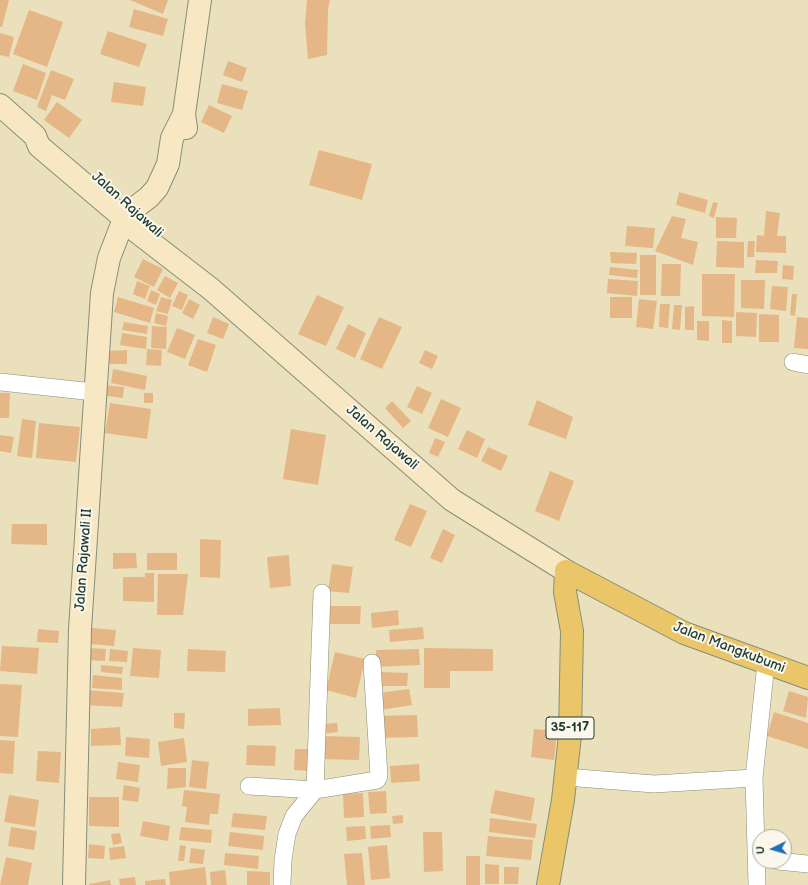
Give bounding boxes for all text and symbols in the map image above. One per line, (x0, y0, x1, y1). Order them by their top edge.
street label: Jalan Rajawali (88, 169, 166, 241)
street label: Jalan Rajawali (342, 402, 422, 474)
street label: Jalan Rajawali II (72, 508, 96, 612)
street label: Jalan Mangkubumi (671, 619, 787, 677)
road number: 35-117 (546, 717, 594, 739)
north arrow (752, 829, 792, 869)
text: U (754, 846, 767, 854)

